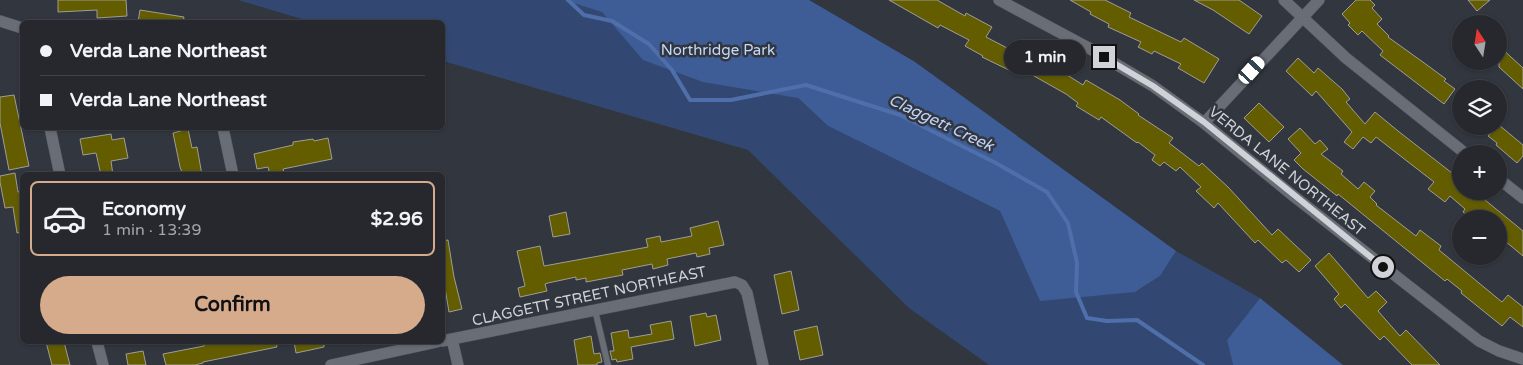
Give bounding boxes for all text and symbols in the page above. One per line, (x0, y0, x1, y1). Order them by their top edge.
north arrow (1452, 15, 1508, 70)
map controls (1452, 15, 1507, 265)
text: Verda Lane Northeast (70, 40, 267, 62)
callout: 1 min (1004, 40, 1086, 74)
park label: Northridge Park (661, 41, 775, 59)
route end (1093, 46, 1115, 68)
text: 1 min (1024, 47, 1066, 67)
car (1236, 54, 1267, 86)
button: layers (1452, 80, 1507, 135)
text: Verda Lane Northeast (70, 89, 267, 111)
water label: Claggett Creek (885, 90, 998, 157)
street label: VERDA LANE NORTHEAST (1205, 102, 1369, 240)
button: + (1452, 145, 1507, 200)
icon: car (42, 196, 87, 241)
text: Economy (102, 198, 186, 220)
text: $2.96 (371, 208, 423, 230)
button: − (1452, 210, 1507, 265)
text: 1 min · 13:39 (102, 220, 201, 240)
route start (1372, 256, 1394, 278)
street label: CLAGGETT STREET NORTHEAST (470, 262, 708, 330)
button: Confirm (40, 276, 425, 334)

